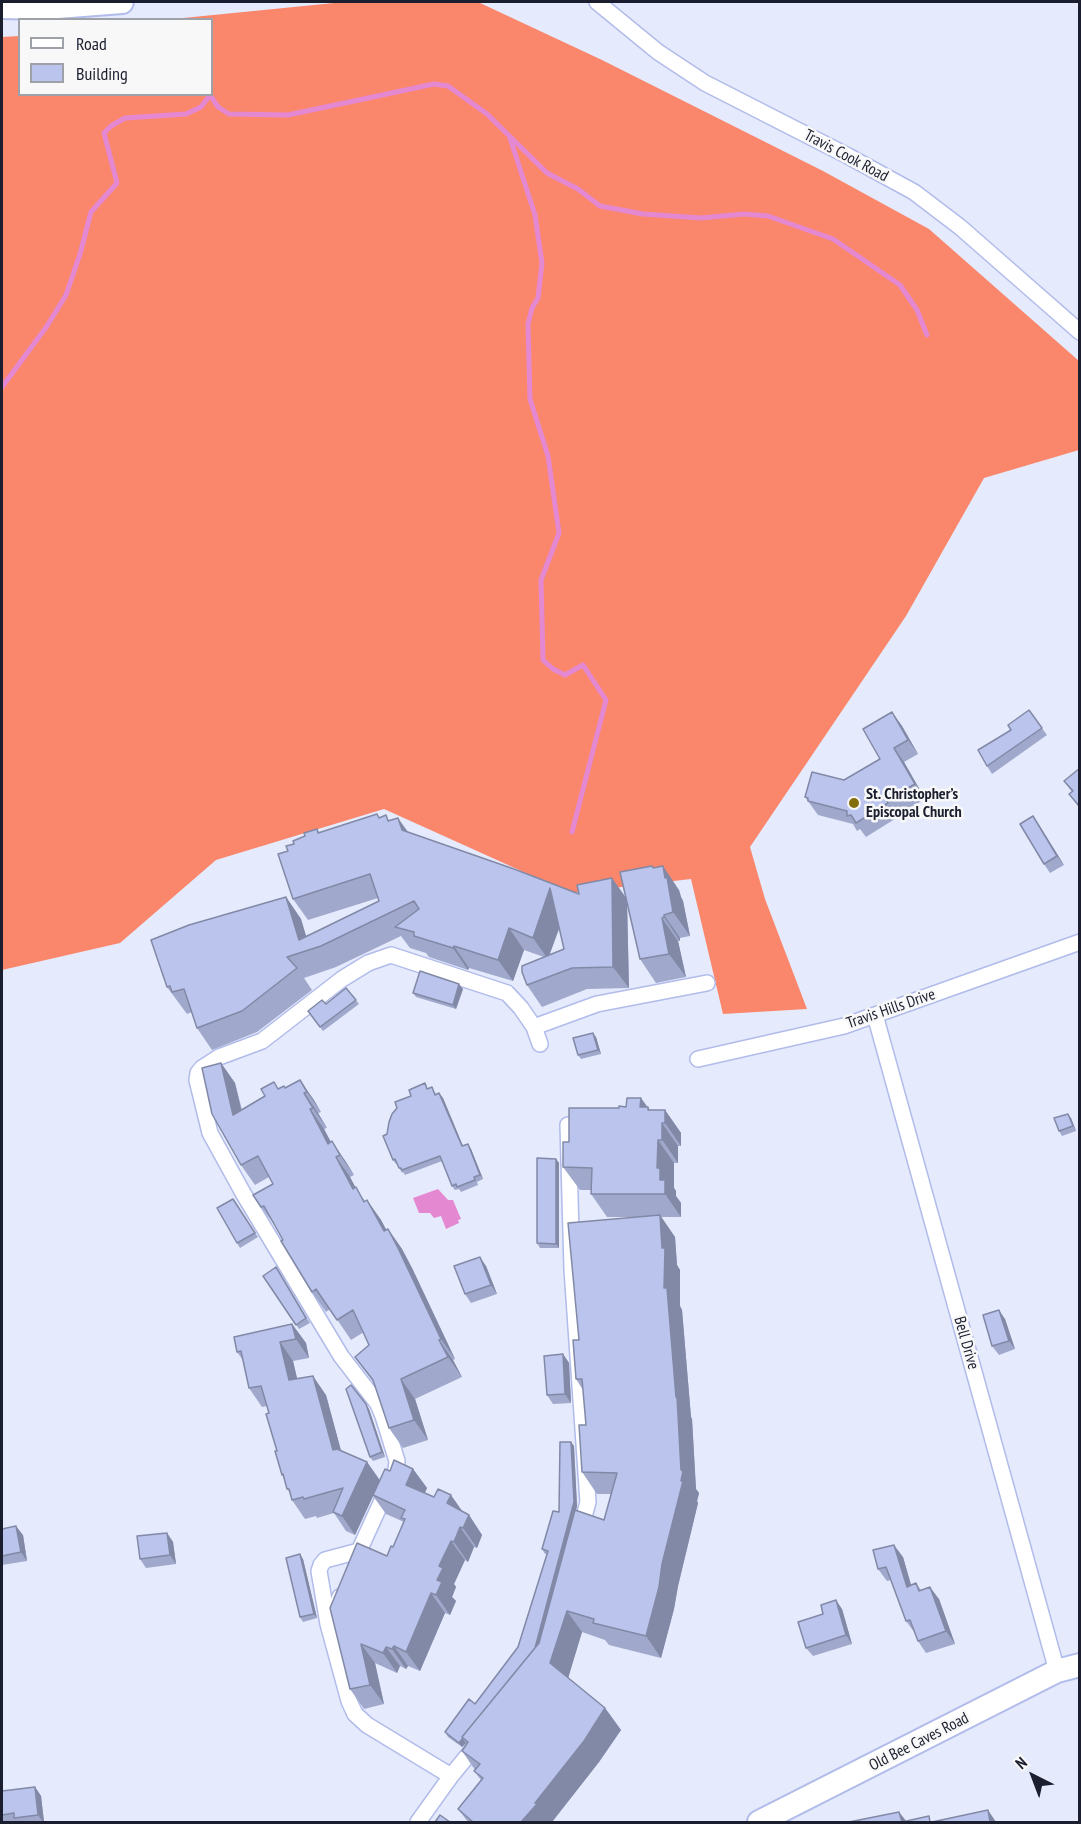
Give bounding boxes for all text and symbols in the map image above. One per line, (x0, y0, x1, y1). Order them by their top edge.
legend (18, 18, 213, 96)
text: Road (76, 32, 107, 55)
text: Building (76, 62, 128, 85)
street label: Travis Cook Road (801, 126, 891, 186)
place label: St. Christopher’s Episcopal Church (866, 784, 962, 822)
marker: St. Christopher’s Episcopal Church (847, 796, 861, 810)
street label: Travis Hills Drive (844, 985, 938, 1033)
street label: Bell Drive (949, 1314, 983, 1372)
street label: Old Bee Caves Road (866, 1709, 972, 1775)
north arrow (1003, 1746, 1063, 1806)
text: N (1011, 1752, 1031, 1773)

